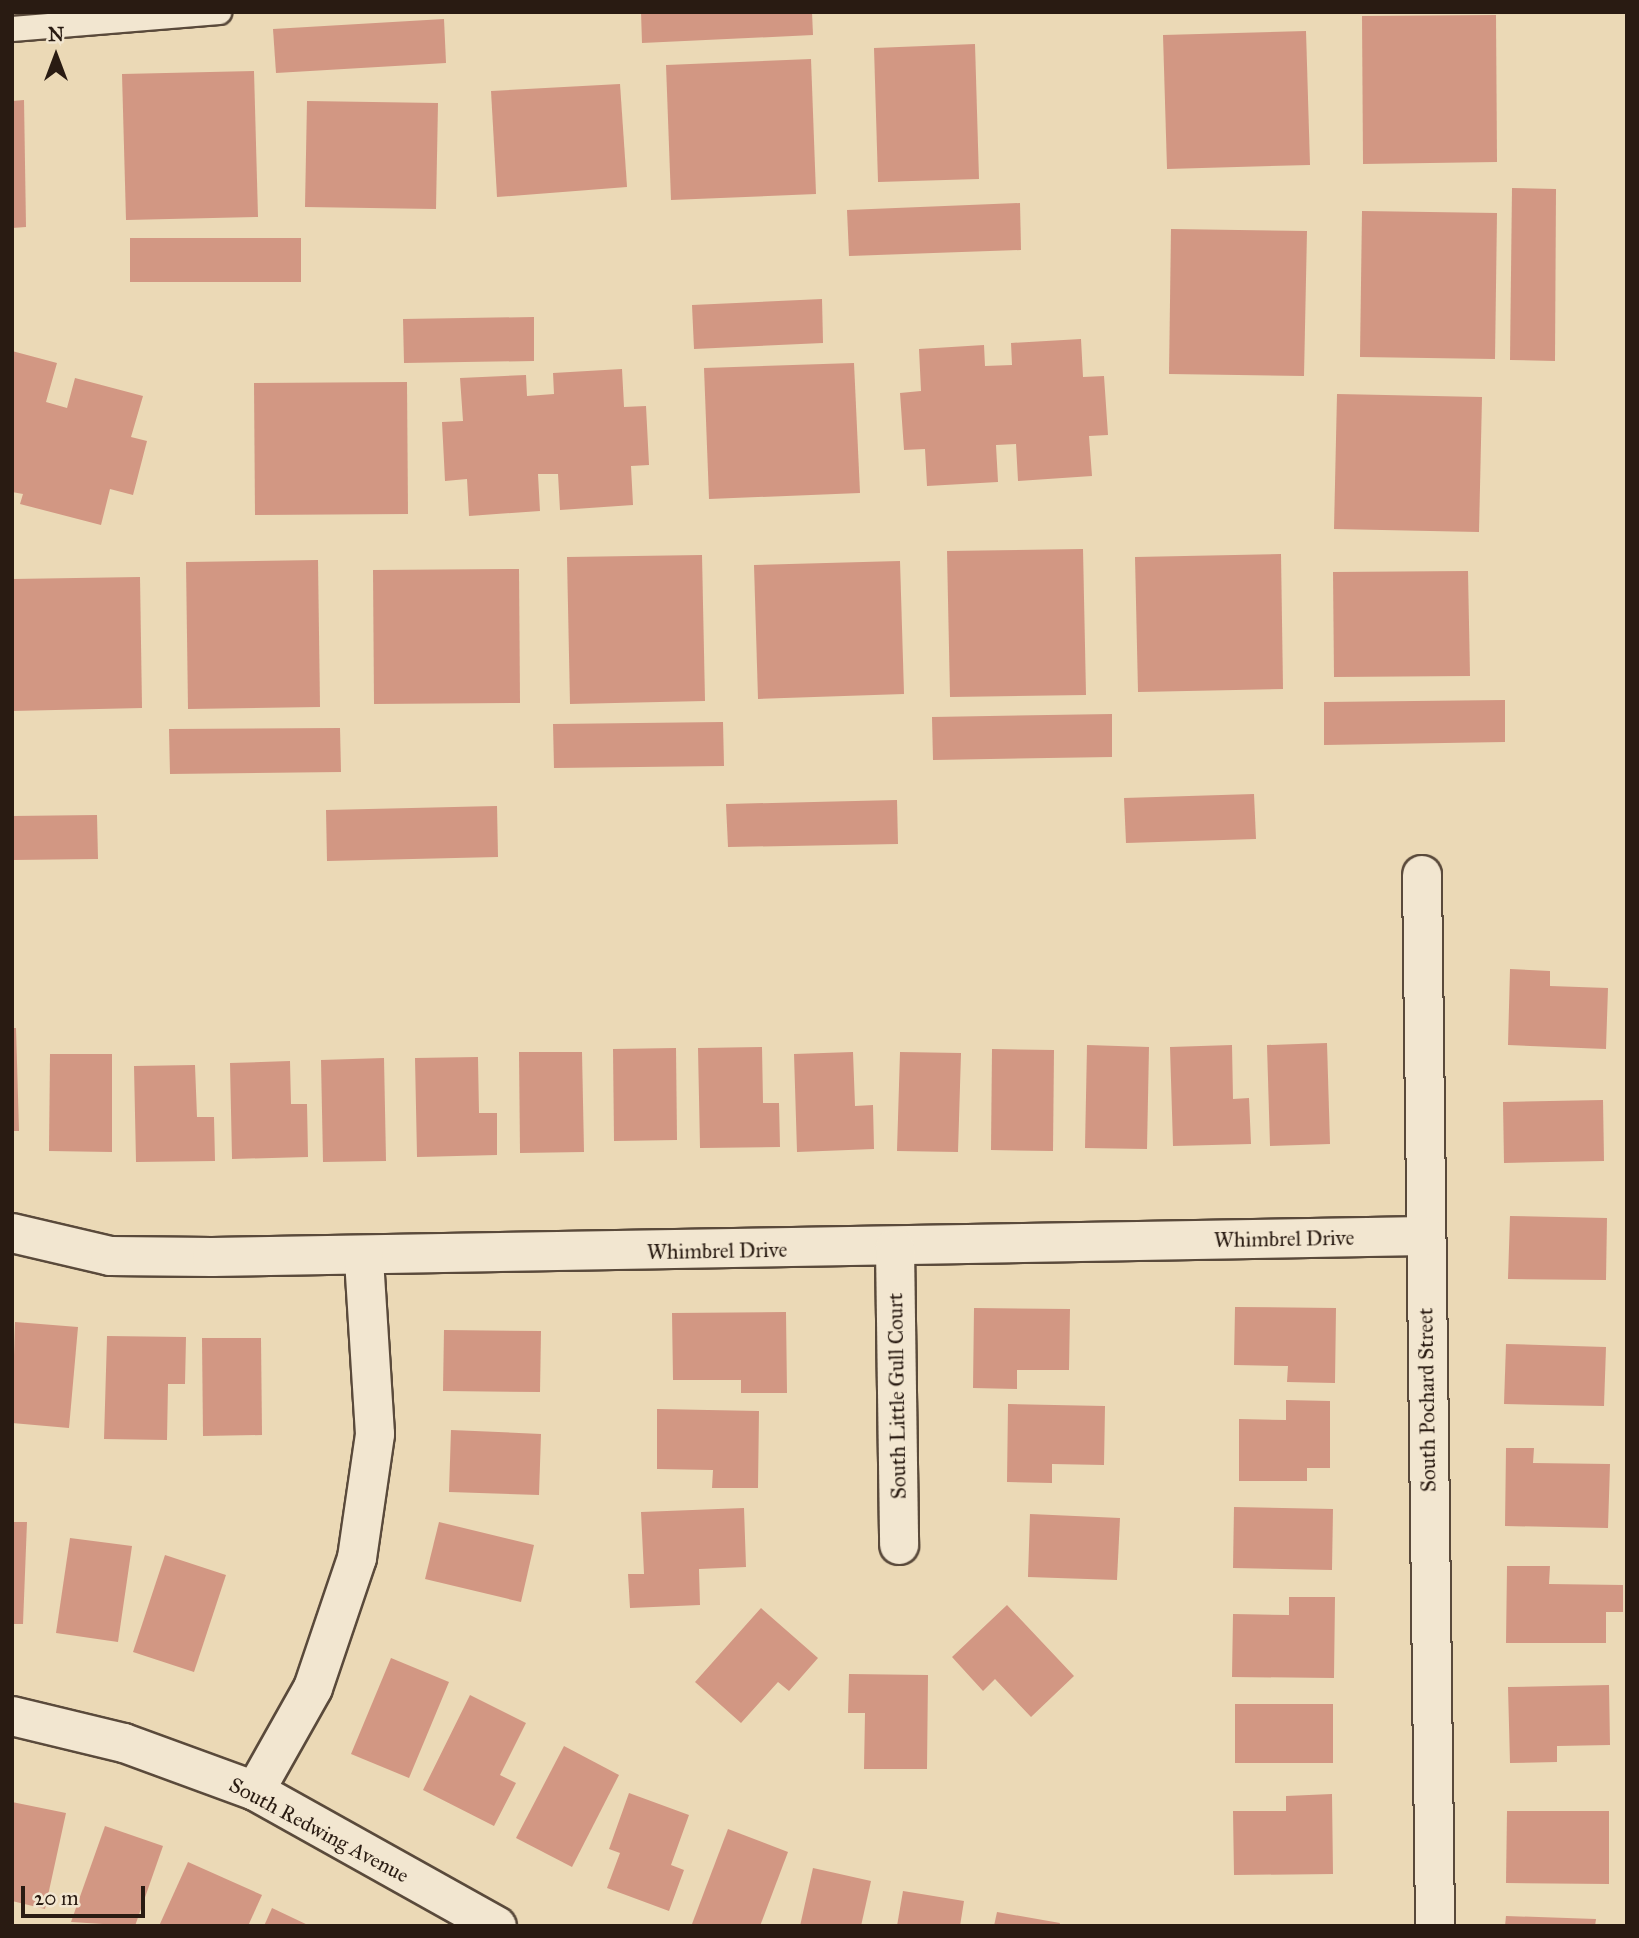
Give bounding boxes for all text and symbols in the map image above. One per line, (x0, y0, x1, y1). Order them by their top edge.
north arrow (21, 21, 91, 91)
text: N (48, 23, 64, 46)
street label: Whimbrel Drive (1214, 1225, 1354, 1253)
street label: Whimbrel Drive (647, 1237, 787, 1265)
street label: South Little Gull Court (883, 1293, 911, 1499)
street label: South Pochard Street (1413, 1308, 1441, 1492)
street label: South Redwing Avenue (225, 1772, 413, 1888)
scale bar (24, 1871, 149, 1915)
text: 20 m (34, 1885, 79, 1911)

